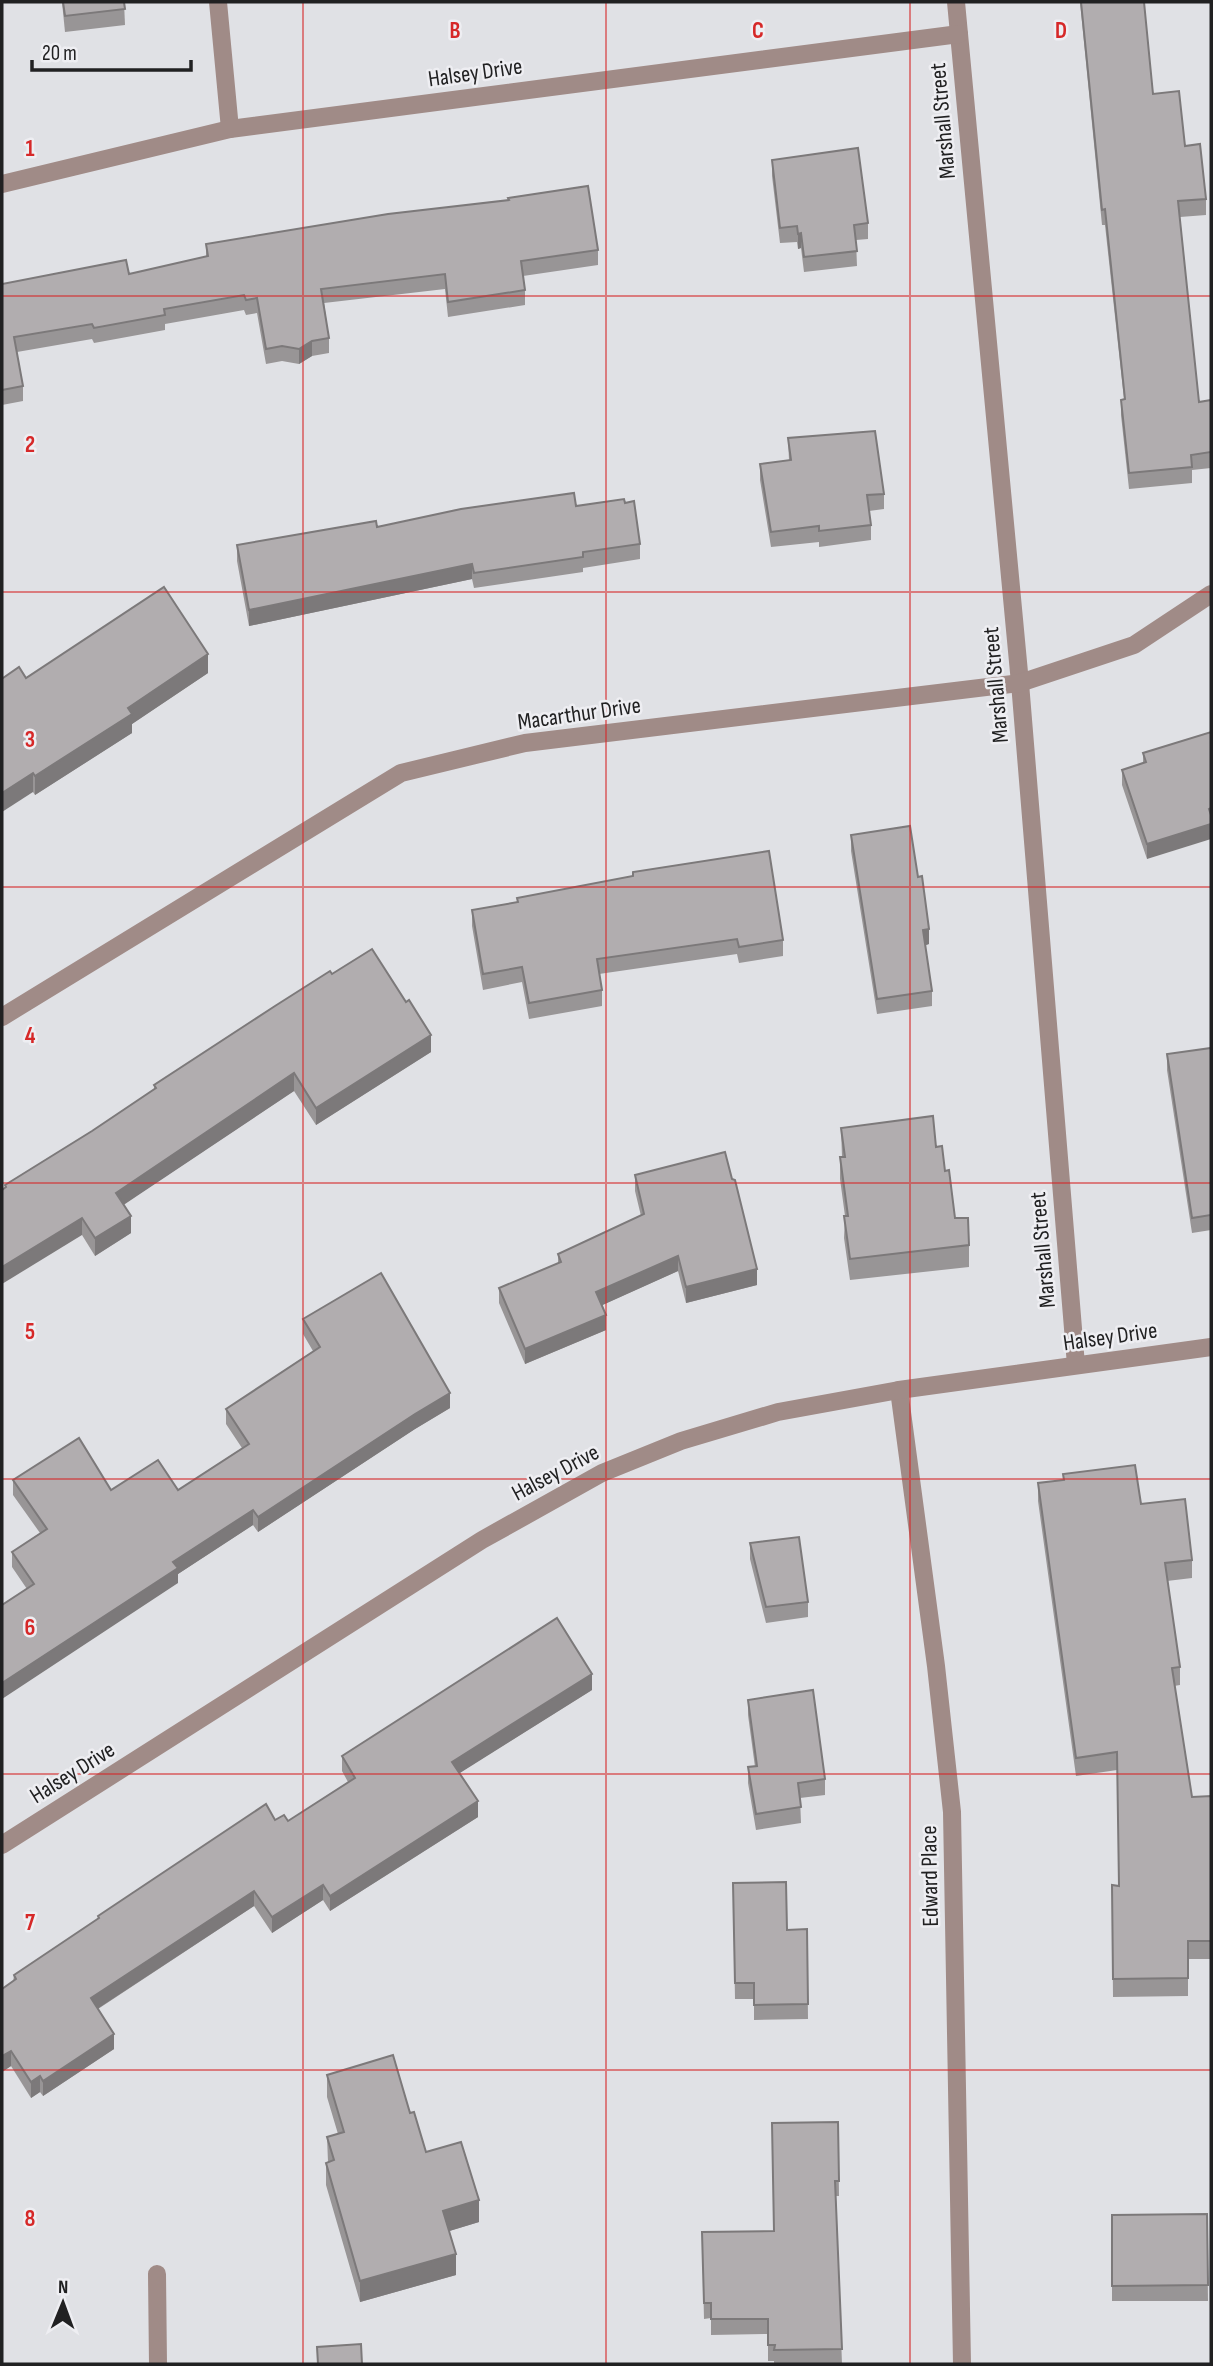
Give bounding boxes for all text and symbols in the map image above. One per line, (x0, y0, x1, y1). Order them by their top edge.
text: B (450, 17, 461, 45)
text: C (752, 17, 764, 45)
text: D (1055, 17, 1067, 45)
scale bar (32, 28, 191, 72)
text: 20 m (42, 41, 77, 66)
street label: Halsey Drive (426, 53, 524, 93)
street label: Marshall Street (924, 62, 962, 180)
text: 1 (25, 135, 35, 163)
text: 2 (25, 431, 35, 459)
street label: Marshall Street (977, 626, 1015, 744)
street label: Macarthur Drive (516, 691, 643, 736)
text: 3 (25, 726, 35, 754)
text: 4 (25, 1022, 36, 1050)
street label: Marshall Street (1024, 1191, 1062, 1309)
street label: Halsey Drive (1061, 1317, 1159, 1357)
text: 5 (25, 1318, 35, 1346)
street label: Halsey Drive (507, 1438, 604, 1508)
text: 6 (25, 1614, 35, 1642)
street label: Halsey Drive (25, 1736, 120, 1810)
street label: Edward Place (915, 1825, 945, 1927)
text: 7 (25, 1909, 35, 1937)
text: 8 (25, 2205, 36, 2233)
north arrow (28, 2268, 98, 2338)
text: N (58, 2276, 69, 2299)

